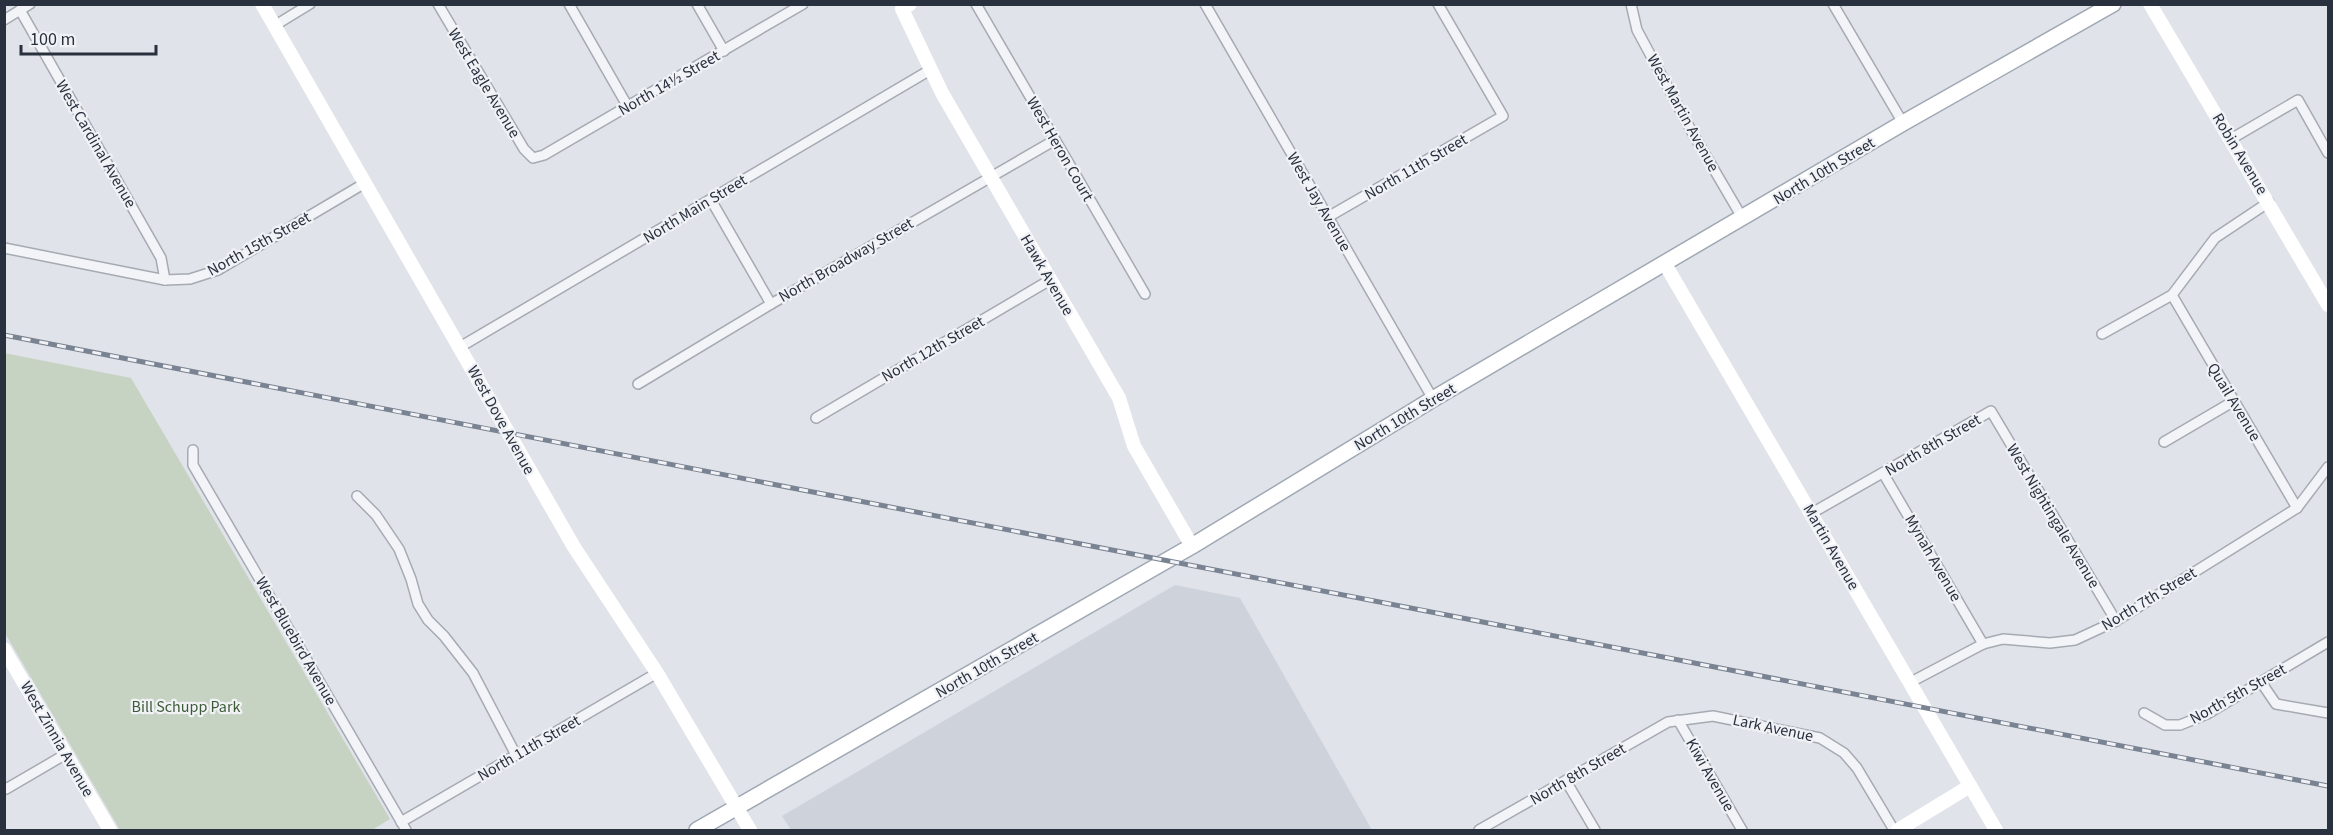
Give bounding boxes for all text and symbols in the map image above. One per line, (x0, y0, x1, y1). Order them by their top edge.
scale bar (21, 18, 156, 56)
street label: West Eagle Avenue (442, 24, 526, 142)
text: 100 m (30, 27, 75, 52)
street label: North 14½ Street (614, 45, 724, 121)
street label: West Martin Avenue (1642, 50, 1724, 176)
street label: West Cardinal Avenue (50, 76, 142, 212)
street label: West Heron Court (1021, 93, 1099, 206)
street label: Robin Avenue (2207, 109, 2273, 199)
street label: North 11th Street (1361, 128, 1472, 205)
street label: North 10th Street (1769, 132, 1880, 210)
street label: West Jay Avenue (1282, 148, 1356, 256)
street label: North Main Street (639, 169, 752, 249)
street label: North 15th Street (203, 206, 315, 282)
street label: North Broadway Street (775, 212, 918, 308)
street label: Hawk Avenue (1015, 230, 1079, 320)
street label: North 12th Street (878, 310, 989, 387)
street label: Quail Avenue (2202, 359, 2266, 445)
street label: West Dove Avenue (462, 361, 540, 479)
street label: North 10th Street (1350, 378, 1461, 456)
street label: North 8th Street (1881, 408, 1985, 481)
street label: West Nightingale Avenue (2001, 440, 2105, 592)
street label: Martin Avenue (1798, 500, 1865, 594)
street label: Mynah Avenue (1899, 510, 1967, 606)
street label: North 7th Street (2097, 562, 2201, 636)
street label: West Bluebird Avenue (250, 573, 342, 709)
street label: North 10th Street (932, 626, 1043, 703)
street label: North 5th Street (2186, 658, 2291, 730)
street label: West Zinnia Avenue (15, 677, 99, 801)
park label: Bill Schupp Park (132, 696, 240, 718)
street label: North 11th Street (474, 709, 585, 786)
street label: Lark Avenue (1731, 709, 1815, 747)
street label: Kiwi Avenue (1680, 734, 1740, 816)
street label: North 8th Street (1526, 737, 1630, 810)

